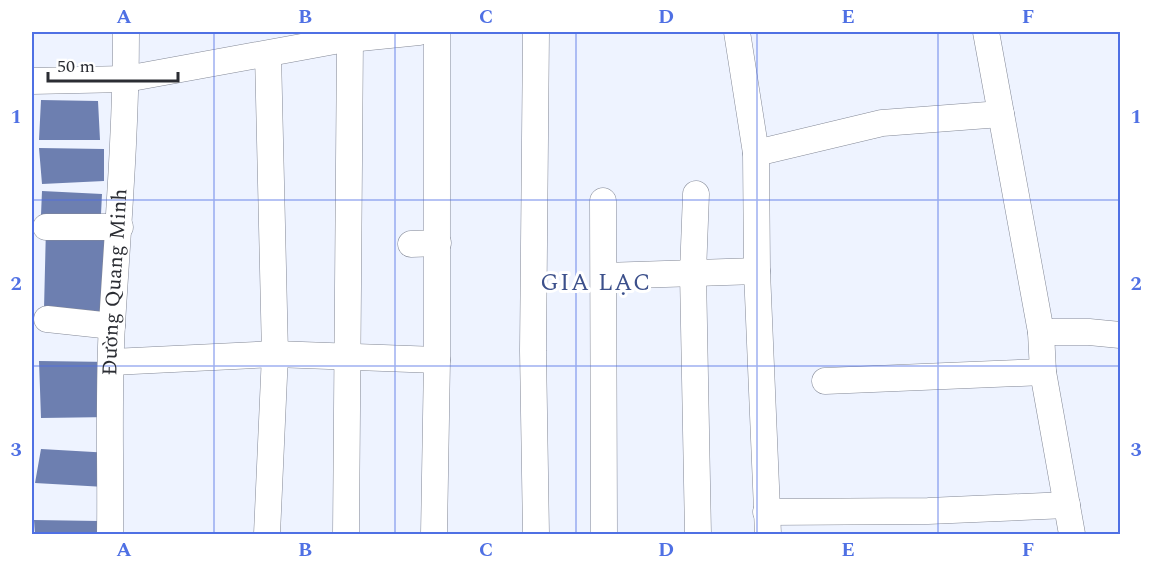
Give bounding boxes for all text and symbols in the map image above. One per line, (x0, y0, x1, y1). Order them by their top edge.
text: A (116, 2, 132, 32)
text: B (298, 2, 312, 32)
text: C (479, 2, 493, 32)
text: D (658, 2, 674, 32)
text: E (841, 2, 855, 32)
text: F (1022, 2, 1034, 32)
scale bar (48, 45, 178, 83)
text: 50 m (57, 53, 95, 80)
text: 1 (10, 102, 22, 132)
text: 1 (1130, 102, 1142, 132)
street label: Đường Quang Minh (94, 188, 137, 376)
district label: GIA LẠC (540, 265, 652, 301)
text: 2 (10, 269, 22, 299)
text: 2 (1130, 269, 1142, 299)
text: 3 (10, 435, 22, 465)
text: 3 (1130, 435, 1142, 465)
text: A (116, 535, 132, 565)
text: B (298, 535, 312, 565)
text: C (479, 535, 493, 565)
text: D (658, 535, 674, 565)
text: E (841, 535, 855, 565)
text: F (1022, 535, 1034, 565)

